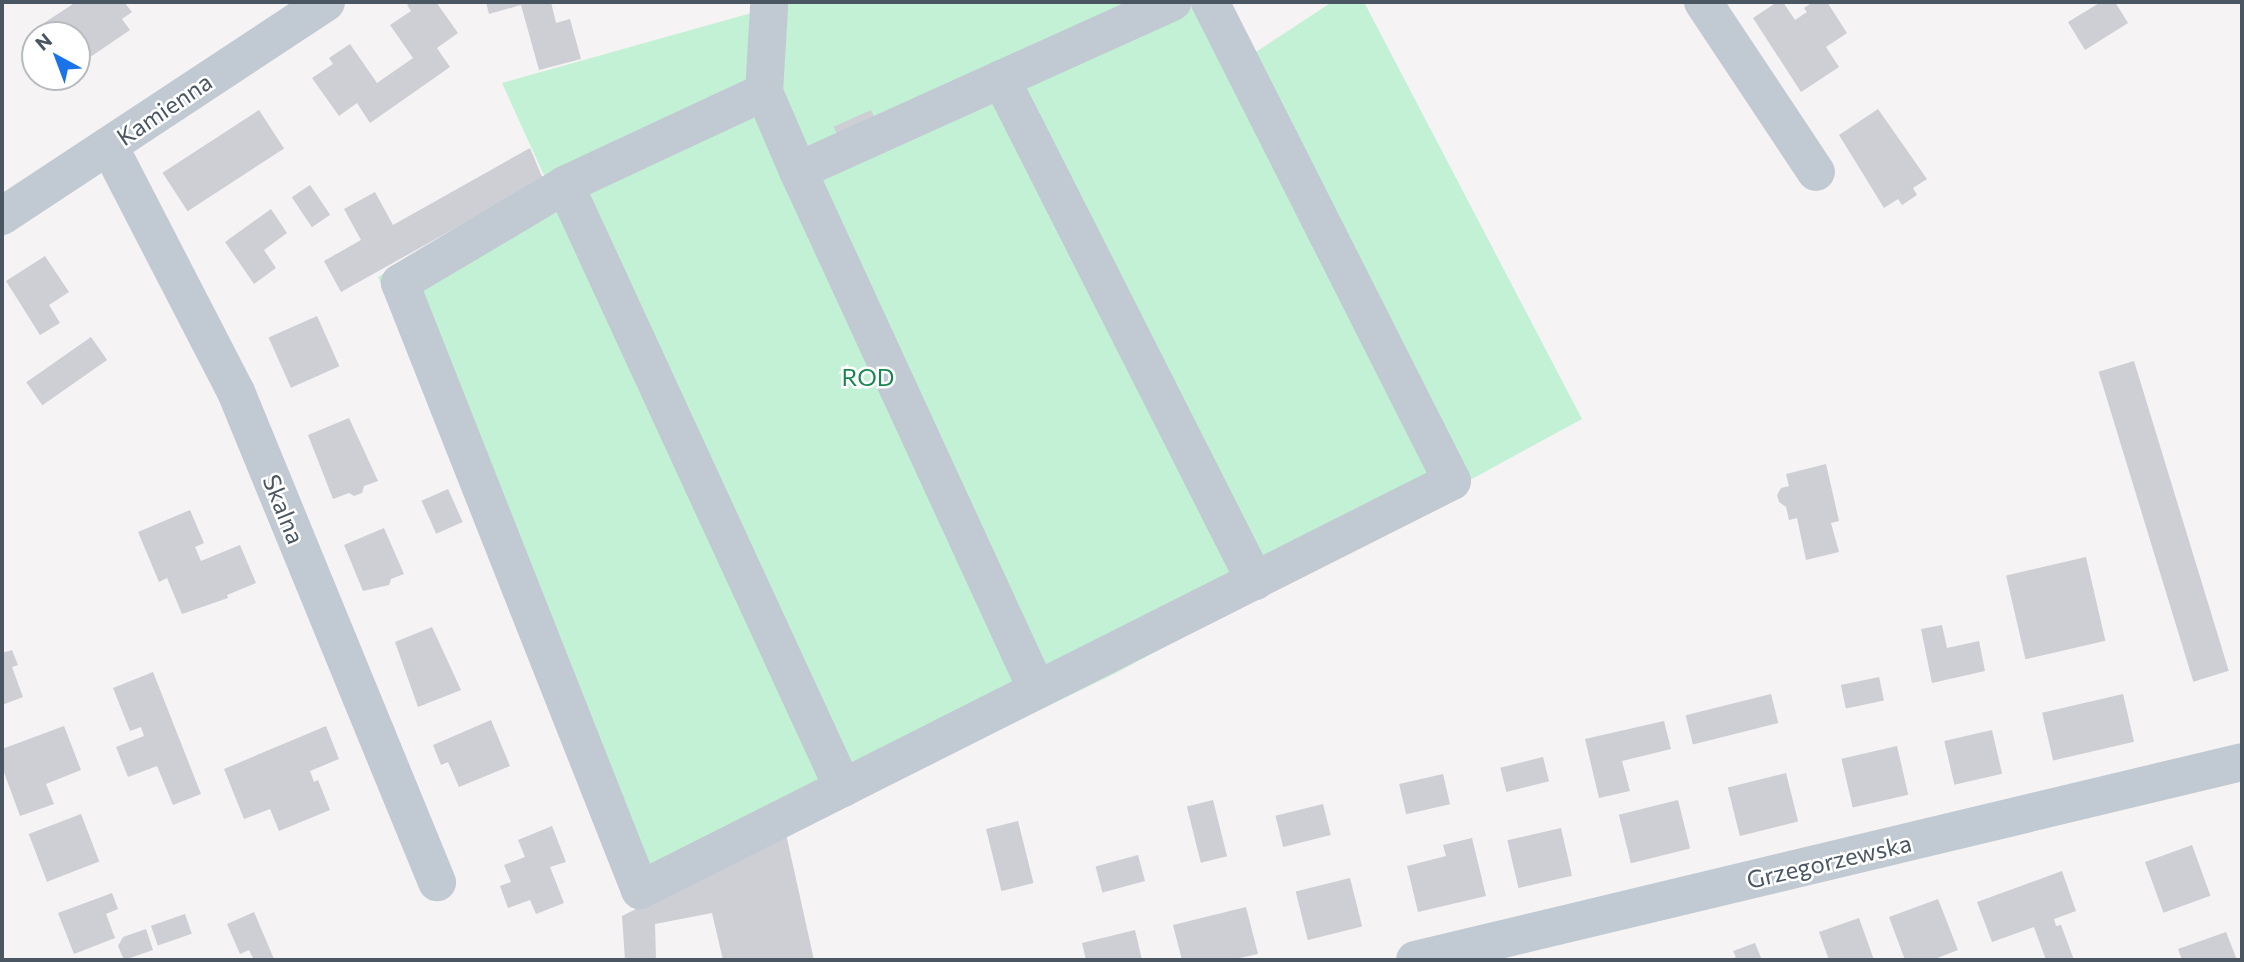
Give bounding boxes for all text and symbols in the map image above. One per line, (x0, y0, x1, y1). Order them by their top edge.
north arrow (21, 21, 91, 91)
text: N (30, 28, 56, 55)
street label: Kamienna (111, 67, 217, 151)
park label: ROD (842, 363, 894, 391)
street label: Skalna (257, 470, 311, 548)
street label: Grzegorzewska (1744, 828, 1914, 894)

